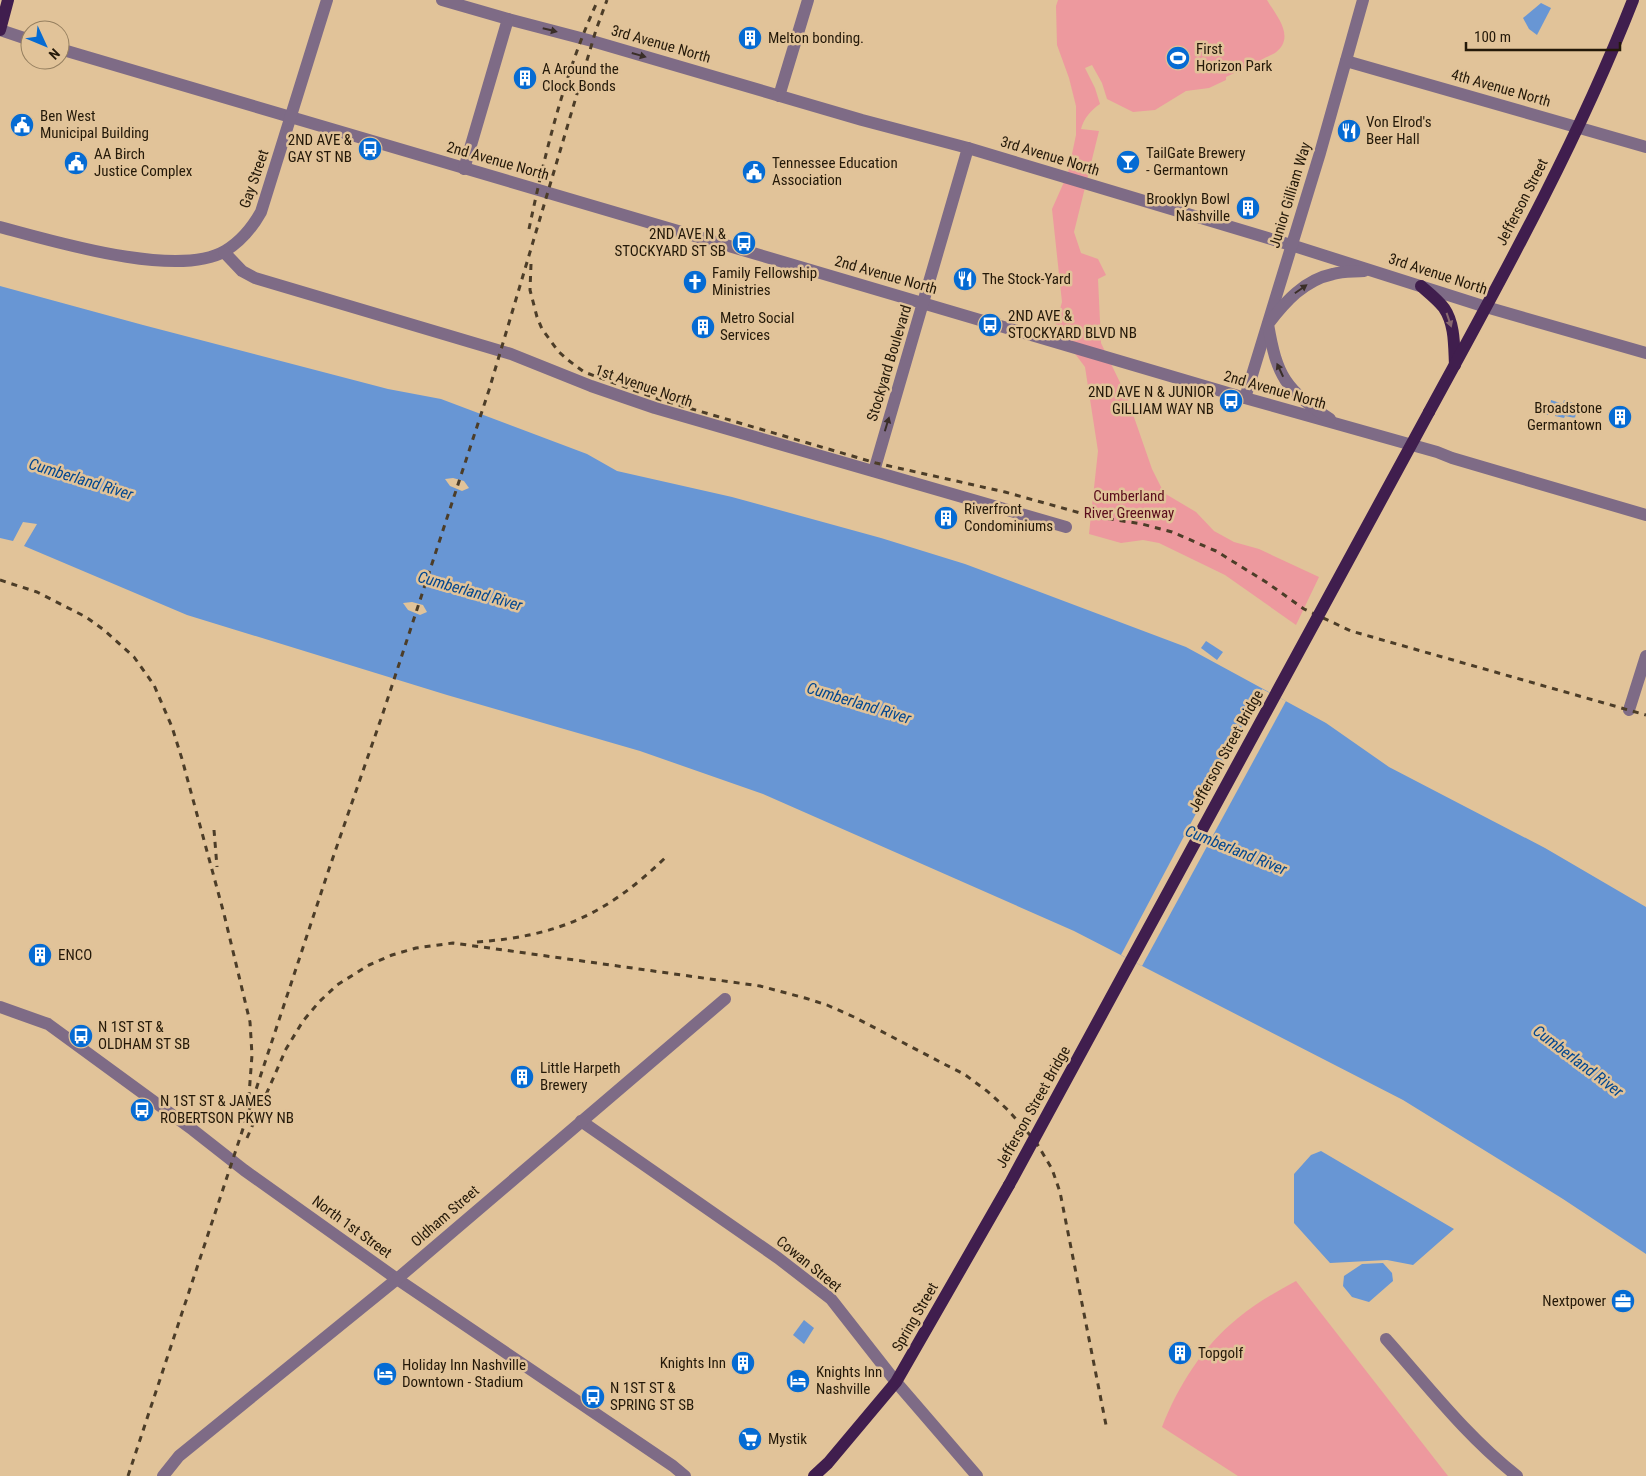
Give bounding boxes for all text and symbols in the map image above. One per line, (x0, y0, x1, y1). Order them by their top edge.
north arrow (20, 20, 70, 70)
scale bar (1466, 20, 1620, 52)
street label: 3rd Avenue North (609, 21, 713, 67)
building icon: Melton bonding. (737, 25, 763, 51)
one-way arrow (543, 27, 558, 35)
text: 100 m (1474, 28, 1511, 46)
place label: Melton bonding. (768, 29, 864, 47)
place label: First Horizon Park (1196, 40, 1273, 75)
text: N (46, 45, 63, 63)
sports icon: First Horizon Park (1165, 45, 1191, 71)
one-way arrow (632, 51, 647, 59)
place label: A Around the Clock Bonds (542, 60, 619, 95)
building icon: A Around the Clock Bonds (512, 65, 538, 91)
street label: 4th Avenue North (1449, 65, 1553, 111)
place label: Ben West Municipal Building (40, 107, 149, 142)
public building icon: Ben West Municipal Building (9, 112, 35, 138)
place label: Von Elrod's Beer Hall (1366, 113, 1432, 148)
restaurant icon: Von Elrod's Beer Hall (1336, 118, 1362, 144)
place label: 2ND AVE & GAY ST NB (288, 131, 353, 166)
street label: 3rd Avenue North (998, 132, 1102, 180)
bus stop icon: 2ND AVE & GAY ST NB (357, 136, 383, 162)
street label: 2nd Avenue North (445, 138, 551, 184)
street label: Junior Gilliam Way (1265, 140, 1315, 250)
place label: TailGate Brewery - Germantown (1146, 144, 1245, 179)
place label: AA Birch Justice Complex (94, 145, 193, 180)
street label: Gay Street (236, 147, 272, 211)
bar icon: TailGate Brewery - Germantown (1115, 149, 1141, 175)
public building icon: AA Birch Justice Complex (63, 150, 89, 176)
place label: Tennessee Education Association (772, 154, 898, 189)
street label: Jefferson Street (1492, 155, 1552, 249)
public building icon: Tennessee Education Association (741, 159, 767, 185)
place label: Brooklyn Bowl Nashville (1146, 190, 1230, 225)
building icon: Brooklyn Bowl Nashville (1235, 195, 1261, 221)
place label: 2ND AVE N & STOCKYARD ST SB (614, 225, 727, 260)
bus stop icon: 2ND AVE N & STOCKYARD ST SB (731, 230, 757, 256)
street label: 3rd Avenue North (1386, 250, 1490, 298)
street label: 2nd Avenue North (833, 252, 939, 298)
place label: Family Fellowship Ministries (712, 264, 817, 299)
restaurant icon: The Stock-Yard (952, 266, 978, 292)
church icon: Family Fellowship Ministries (682, 269, 708, 295)
place label: The Stock-Yard (982, 270, 1071, 288)
one-way arrow (1295, 284, 1308, 294)
street label: Stockyard Boulevard (863, 303, 915, 423)
place label: 2ND AVE & STOCKYARD BLVD NB (1008, 307, 1137, 342)
place label: Metro Social Services (720, 309, 795, 344)
bus stop icon: 2ND AVE & STOCKYARD BLVD NB (977, 312, 1003, 338)
one-way arrow (1446, 313, 1453, 328)
building icon: Metro Social Services (690, 314, 716, 340)
street label: 1st Avenue North (593, 361, 695, 411)
one-way arrow (1276, 363, 1284, 377)
street label: 2nd Avenue North (1222, 367, 1328, 413)
place label: 2ND AVE N & JUNIOR GILLIAM WAY NB (1088, 383, 1214, 418)
bus stop icon: 2ND AVE N & JUNIOR GILLIAM WAY NB (1218, 388, 1244, 414)
place label: Broadstone Germantown (1527, 399, 1602, 434)
building icon: Broadstone Germantown (1607, 404, 1633, 430)
one-way arrow (884, 417, 892, 432)
water label: Cumberland River (27, 454, 137, 504)
park label: Cumberland River Greenway (1084, 487, 1174, 522)
place label: Riverfront Condominiums (964, 500, 1053, 535)
building icon: Riverfront Condominiums (933, 505, 959, 531)
water label: Cumberland River (416, 567, 526, 615)
water label: Cumberland River (805, 678, 915, 728)
street label: Jefferson Street Bridge (1185, 687, 1267, 815)
water label: Cumberland River (1182, 821, 1291, 879)
building icon: ENCO (27, 942, 53, 968)
place label: ENCO (58, 946, 92, 964)
place label: N 1ST ST & OLDHAM ST SB (98, 1018, 190, 1053)
water label: Cumberland River (1529, 1021, 1628, 1102)
bus stop icon: N 1ST ST & OLDHAM ST SB (68, 1023, 94, 1049)
street label: Jefferson Street Bridge (992, 1043, 1074, 1171)
place label: Little Harpeth Brewery (540, 1059, 621, 1094)
building icon: Little Harpeth Brewery (509, 1064, 535, 1090)
place label: N 1ST ST & JAMES ROBERTSON PKWY NB (160, 1092, 294, 1127)
bus stop icon: N 1ST ST & JAMES ROBERTSON PKWY NB (129, 1097, 155, 1123)
street label: Oldham Street (407, 1182, 483, 1250)
street label: North 1st Street (309, 1192, 395, 1262)
street label: Cowan Street (773, 1232, 845, 1296)
street label: Spring Street (888, 1279, 942, 1355)
office icon: Nextpower (1610, 1288, 1636, 1314)
place label: Nextpower (1542, 1292, 1606, 1310)
building icon: Topgolf (1167, 1340, 1193, 1366)
place label: Topgolf (1198, 1344, 1243, 1362)
building icon: Knights Inn (730, 1350, 756, 1376)
place label: Knights Inn (660, 1354, 726, 1372)
place label: Holiday Inn Nashville Downtown - Stadium (402, 1356, 526, 1391)
hotel icon: Holiday Inn Nashville Downtown - Stadium (372, 1361, 398, 1387)
place label: Knights Inn Nashville (816, 1363, 882, 1398)
hotel icon: Knights Inn Nashville (785, 1368, 811, 1394)
place label: N 1ST ST & SPRING ST SB (610, 1379, 694, 1414)
bus stop icon: N 1ST ST & SPRING ST SB (580, 1384, 606, 1410)
supermarket icon: Mystik (737, 1426, 763, 1452)
place label: Mystik (768, 1430, 807, 1448)

